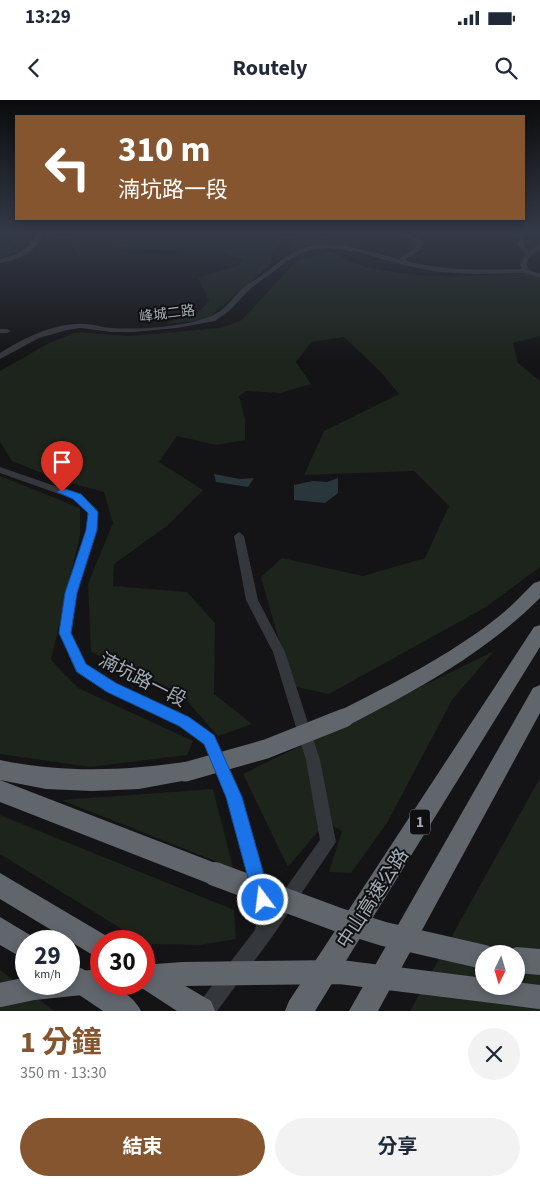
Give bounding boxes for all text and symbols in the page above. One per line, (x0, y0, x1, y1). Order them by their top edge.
text: 13:29 (25, 4, 71, 31)
text: Routely (232, 52, 308, 84)
icon: back (20, 54, 48, 82)
icon: search (492, 54, 520, 82)
text: 310 m (118, 125, 210, 175)
icon: left (35, 135, 100, 200)
text: 湳坑路一段 (118, 174, 228, 206)
street label: 峰城二路 (138, 301, 196, 327)
pin (41, 441, 83, 492)
icon: arrive (48, 448, 76, 476)
street label: 湳坑路一段 (94, 647, 191, 714)
road number: 1 (410, 810, 430, 834)
street label: 中山高速公路 (331, 844, 416, 954)
position arrow (236, 873, 288, 925)
speed limit sign: 30 (90, 930, 155, 995)
text: 29 (34, 938, 61, 974)
north arrow (475, 945, 525, 995)
map controls (475, 945, 525, 995)
text: km/h (34, 966, 61, 983)
text: 1 分鐘 (20, 1021, 102, 1064)
button: close (468, 1028, 520, 1080)
text: 350 m · 13:30 (20, 1062, 107, 1084)
button: 結束 (20, 1118, 265, 1176)
button: 分享 (275, 1118, 520, 1176)

